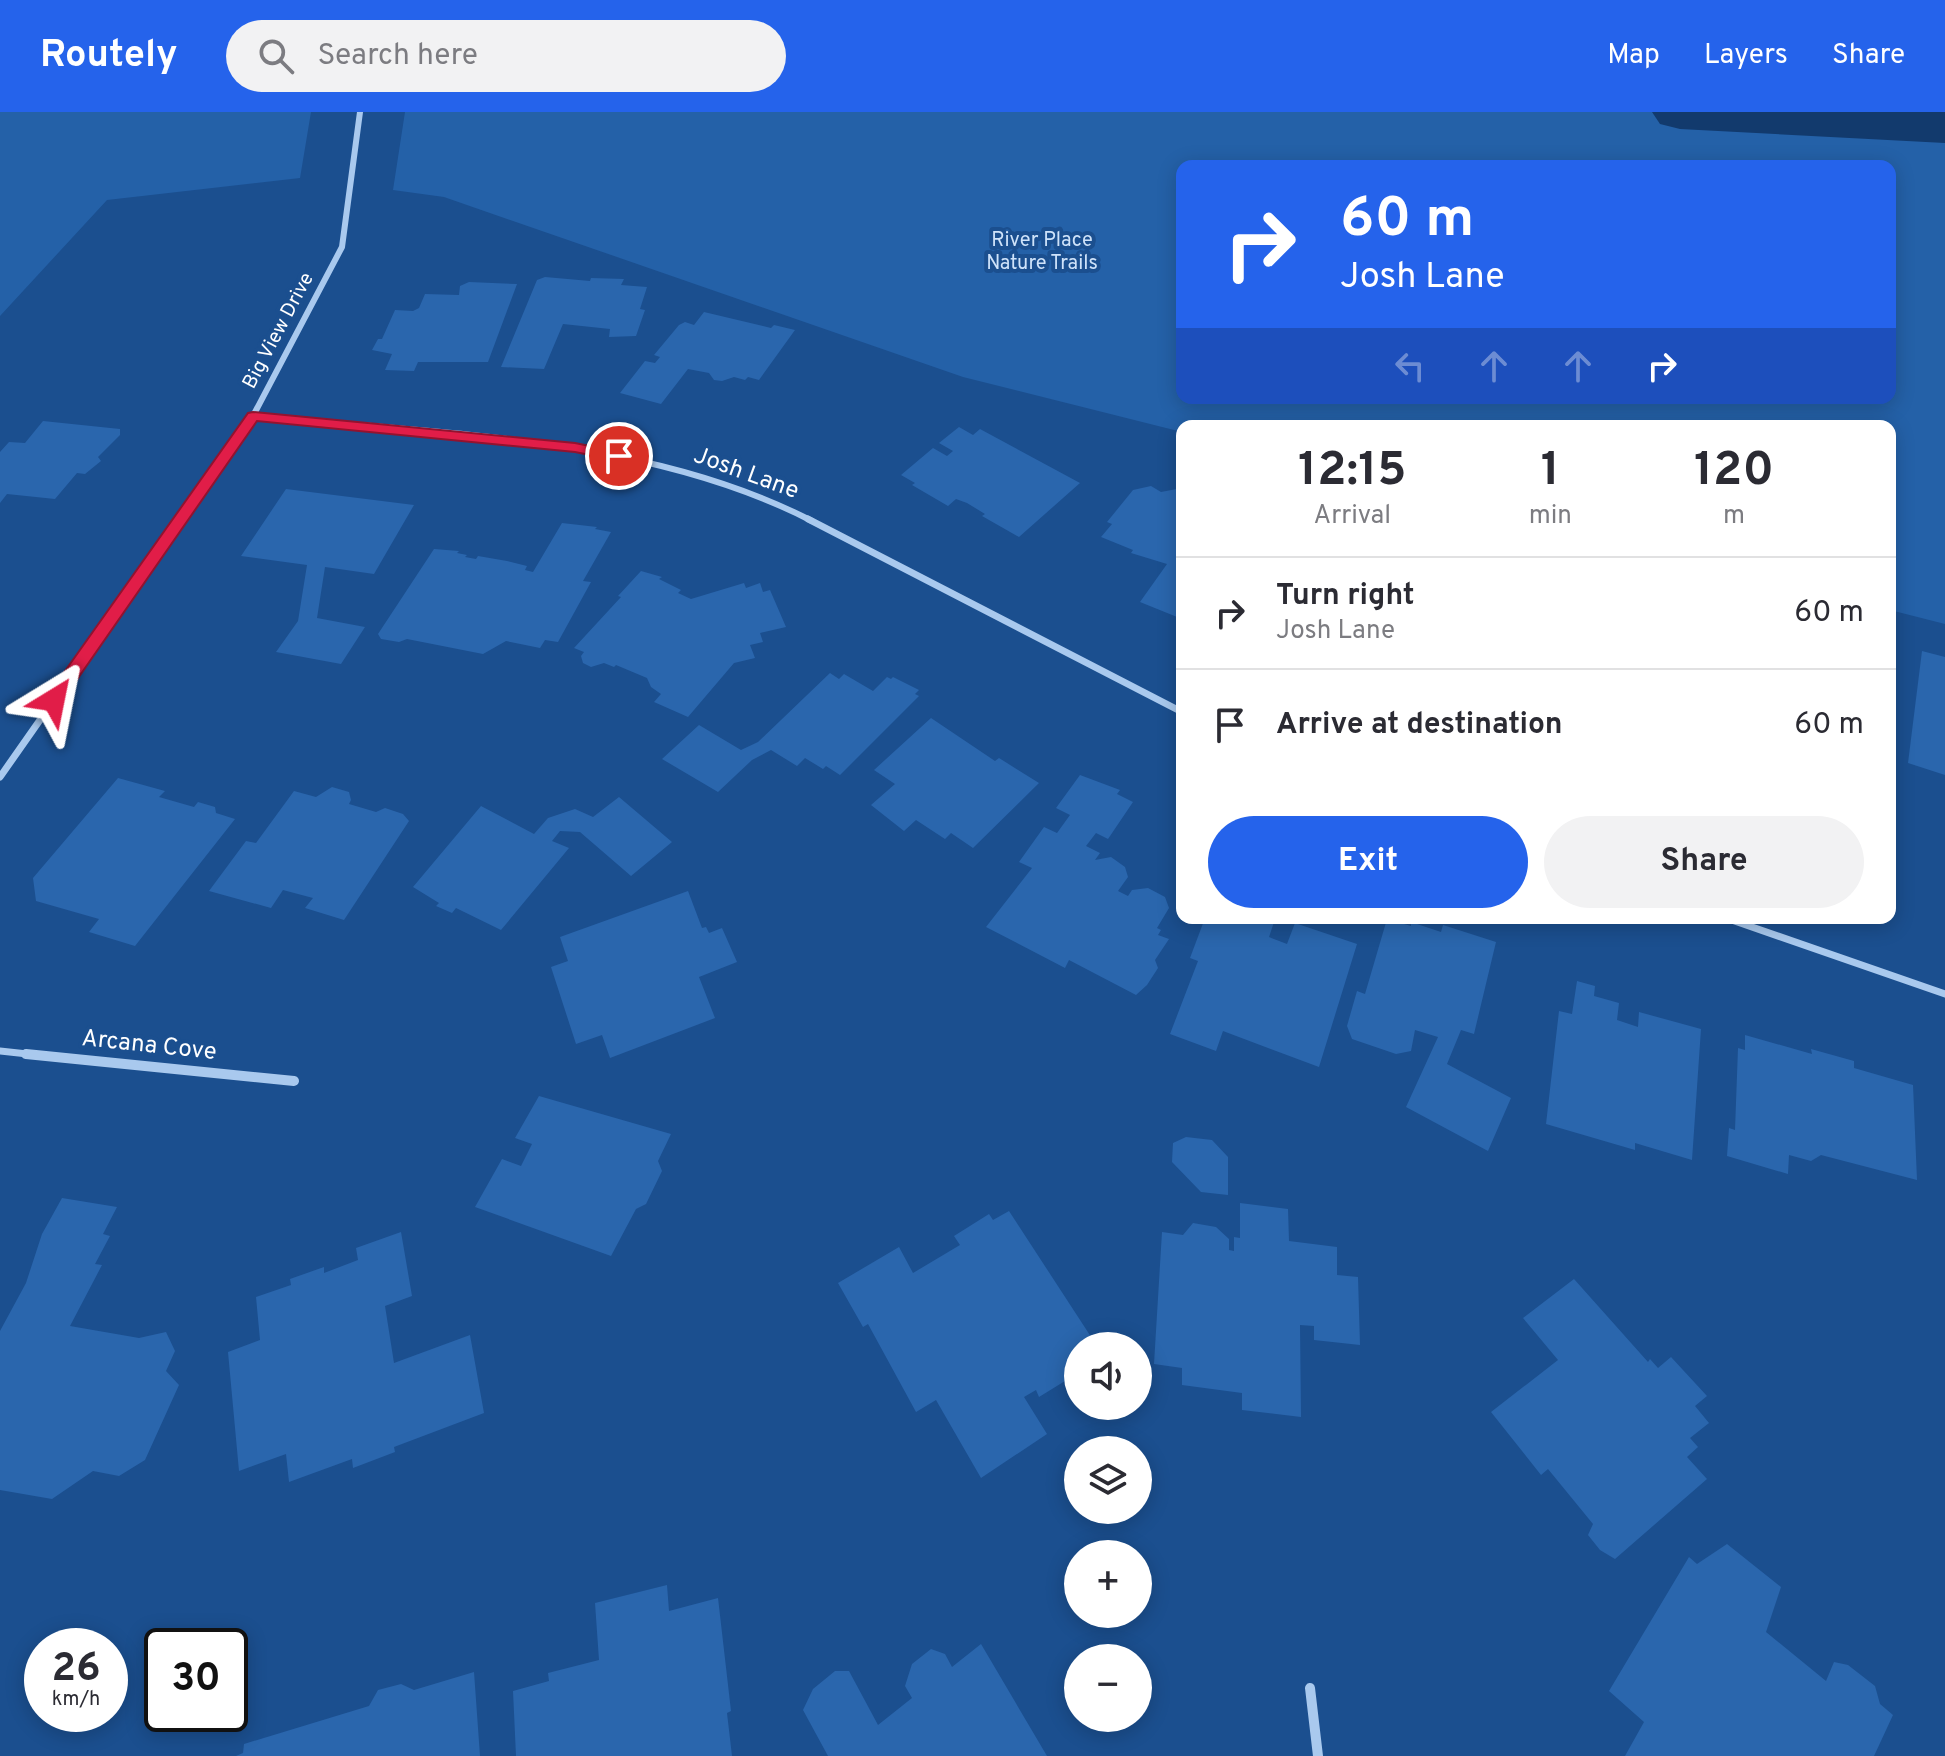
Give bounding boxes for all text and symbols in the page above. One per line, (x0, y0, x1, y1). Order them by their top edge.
search box (226, 20, 786, 92)
text: Routely (40, 32, 178, 81)
icon: search (254, 34, 298, 78)
text: Search here (318, 38, 478, 75)
text: Map (1607, 38, 1660, 74)
text: Layers (1704, 38, 1788, 74)
text: Share (1832, 38, 1905, 74)
text: 60 m (1340, 186, 1474, 256)
icon: right (1208, 192, 1312, 296)
park label: River Place Nature Trails (986, 228, 1098, 277)
text: Josh Lane (1340, 255, 1505, 301)
street label: Big View Drive (237, 268, 321, 394)
icon: left (1388, 344, 1432, 388)
icon: ahead (1472, 344, 1516, 388)
icon: ahead (1556, 344, 1600, 388)
icon: right (1640, 344, 1684, 388)
pin (585, 422, 653, 490)
icon: arrive (597, 434, 641, 478)
street label: Josh Lane (689, 441, 803, 507)
text: 12:15 (1298, 442, 1407, 502)
text: 1 (1541, 442, 1560, 502)
text: 120 (1694, 442, 1774, 502)
text: Arrival (1314, 500, 1391, 533)
text: min (1529, 500, 1572, 533)
text: m (1723, 500, 1745, 533)
text: Turn right (1276, 578, 1414, 615)
icon: right (1208, 591, 1252, 635)
text: 60 m (1794, 595, 1864, 632)
text: Josh Lane (1276, 615, 1395, 648)
position arrow (12, 658, 96, 742)
icon: arrive (1208, 703, 1252, 747)
text: Arrive at destination (1276, 707, 1562, 744)
text: 60 m (1794, 707, 1864, 744)
button: Exit (1208, 816, 1528, 908)
button: Share (1544, 816, 1864, 908)
street label: Arcana Cove (80, 1024, 218, 1068)
map controls (1064, 1332, 1152, 1732)
button: sound (1064, 1332, 1152, 1420)
button: layers (1064, 1436, 1152, 1524)
button: + (1064, 1540, 1152, 1628)
speed limit sign: 30 (144, 1628, 248, 1732)
button: − (1064, 1644, 1152, 1732)
text: 26 (51, 1645, 101, 1695)
text: km/h (52, 1687, 100, 1713)

